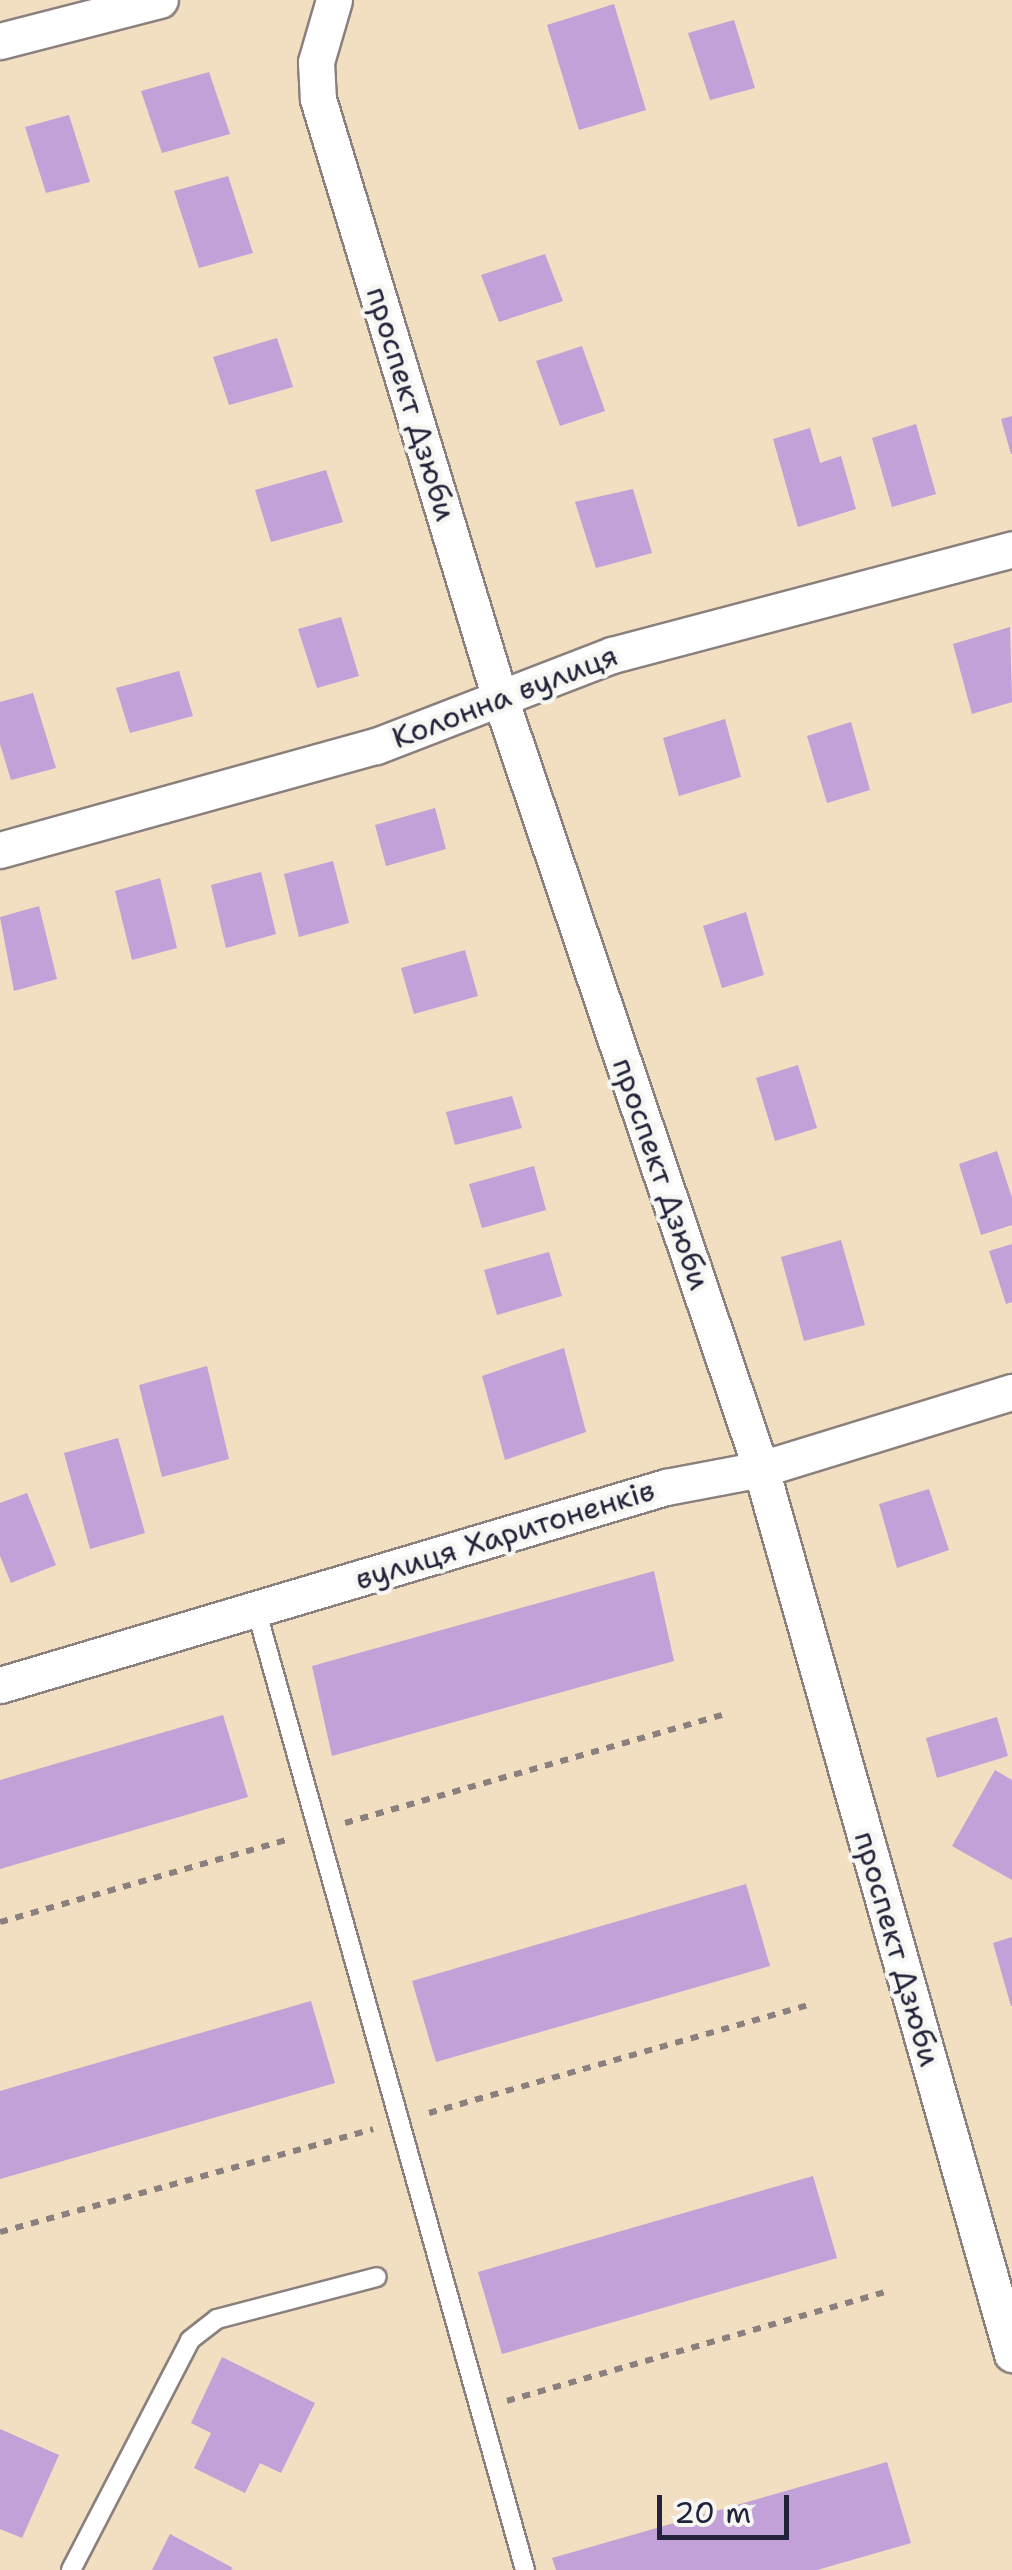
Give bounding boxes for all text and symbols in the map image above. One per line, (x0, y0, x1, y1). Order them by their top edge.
street label: проспект Дзюби (358, 283, 464, 525)
street label: Колонна вулиця (387, 637, 623, 757)
street label: проспект Дзюби (604, 1053, 718, 1295)
street label: вулиця Харитоненків (351, 1472, 659, 1598)
street label: проспект Дзюби (846, 1827, 948, 2071)
scale bar (662, 2475, 794, 2537)
text: 20 m (674, 2492, 751, 2533)

